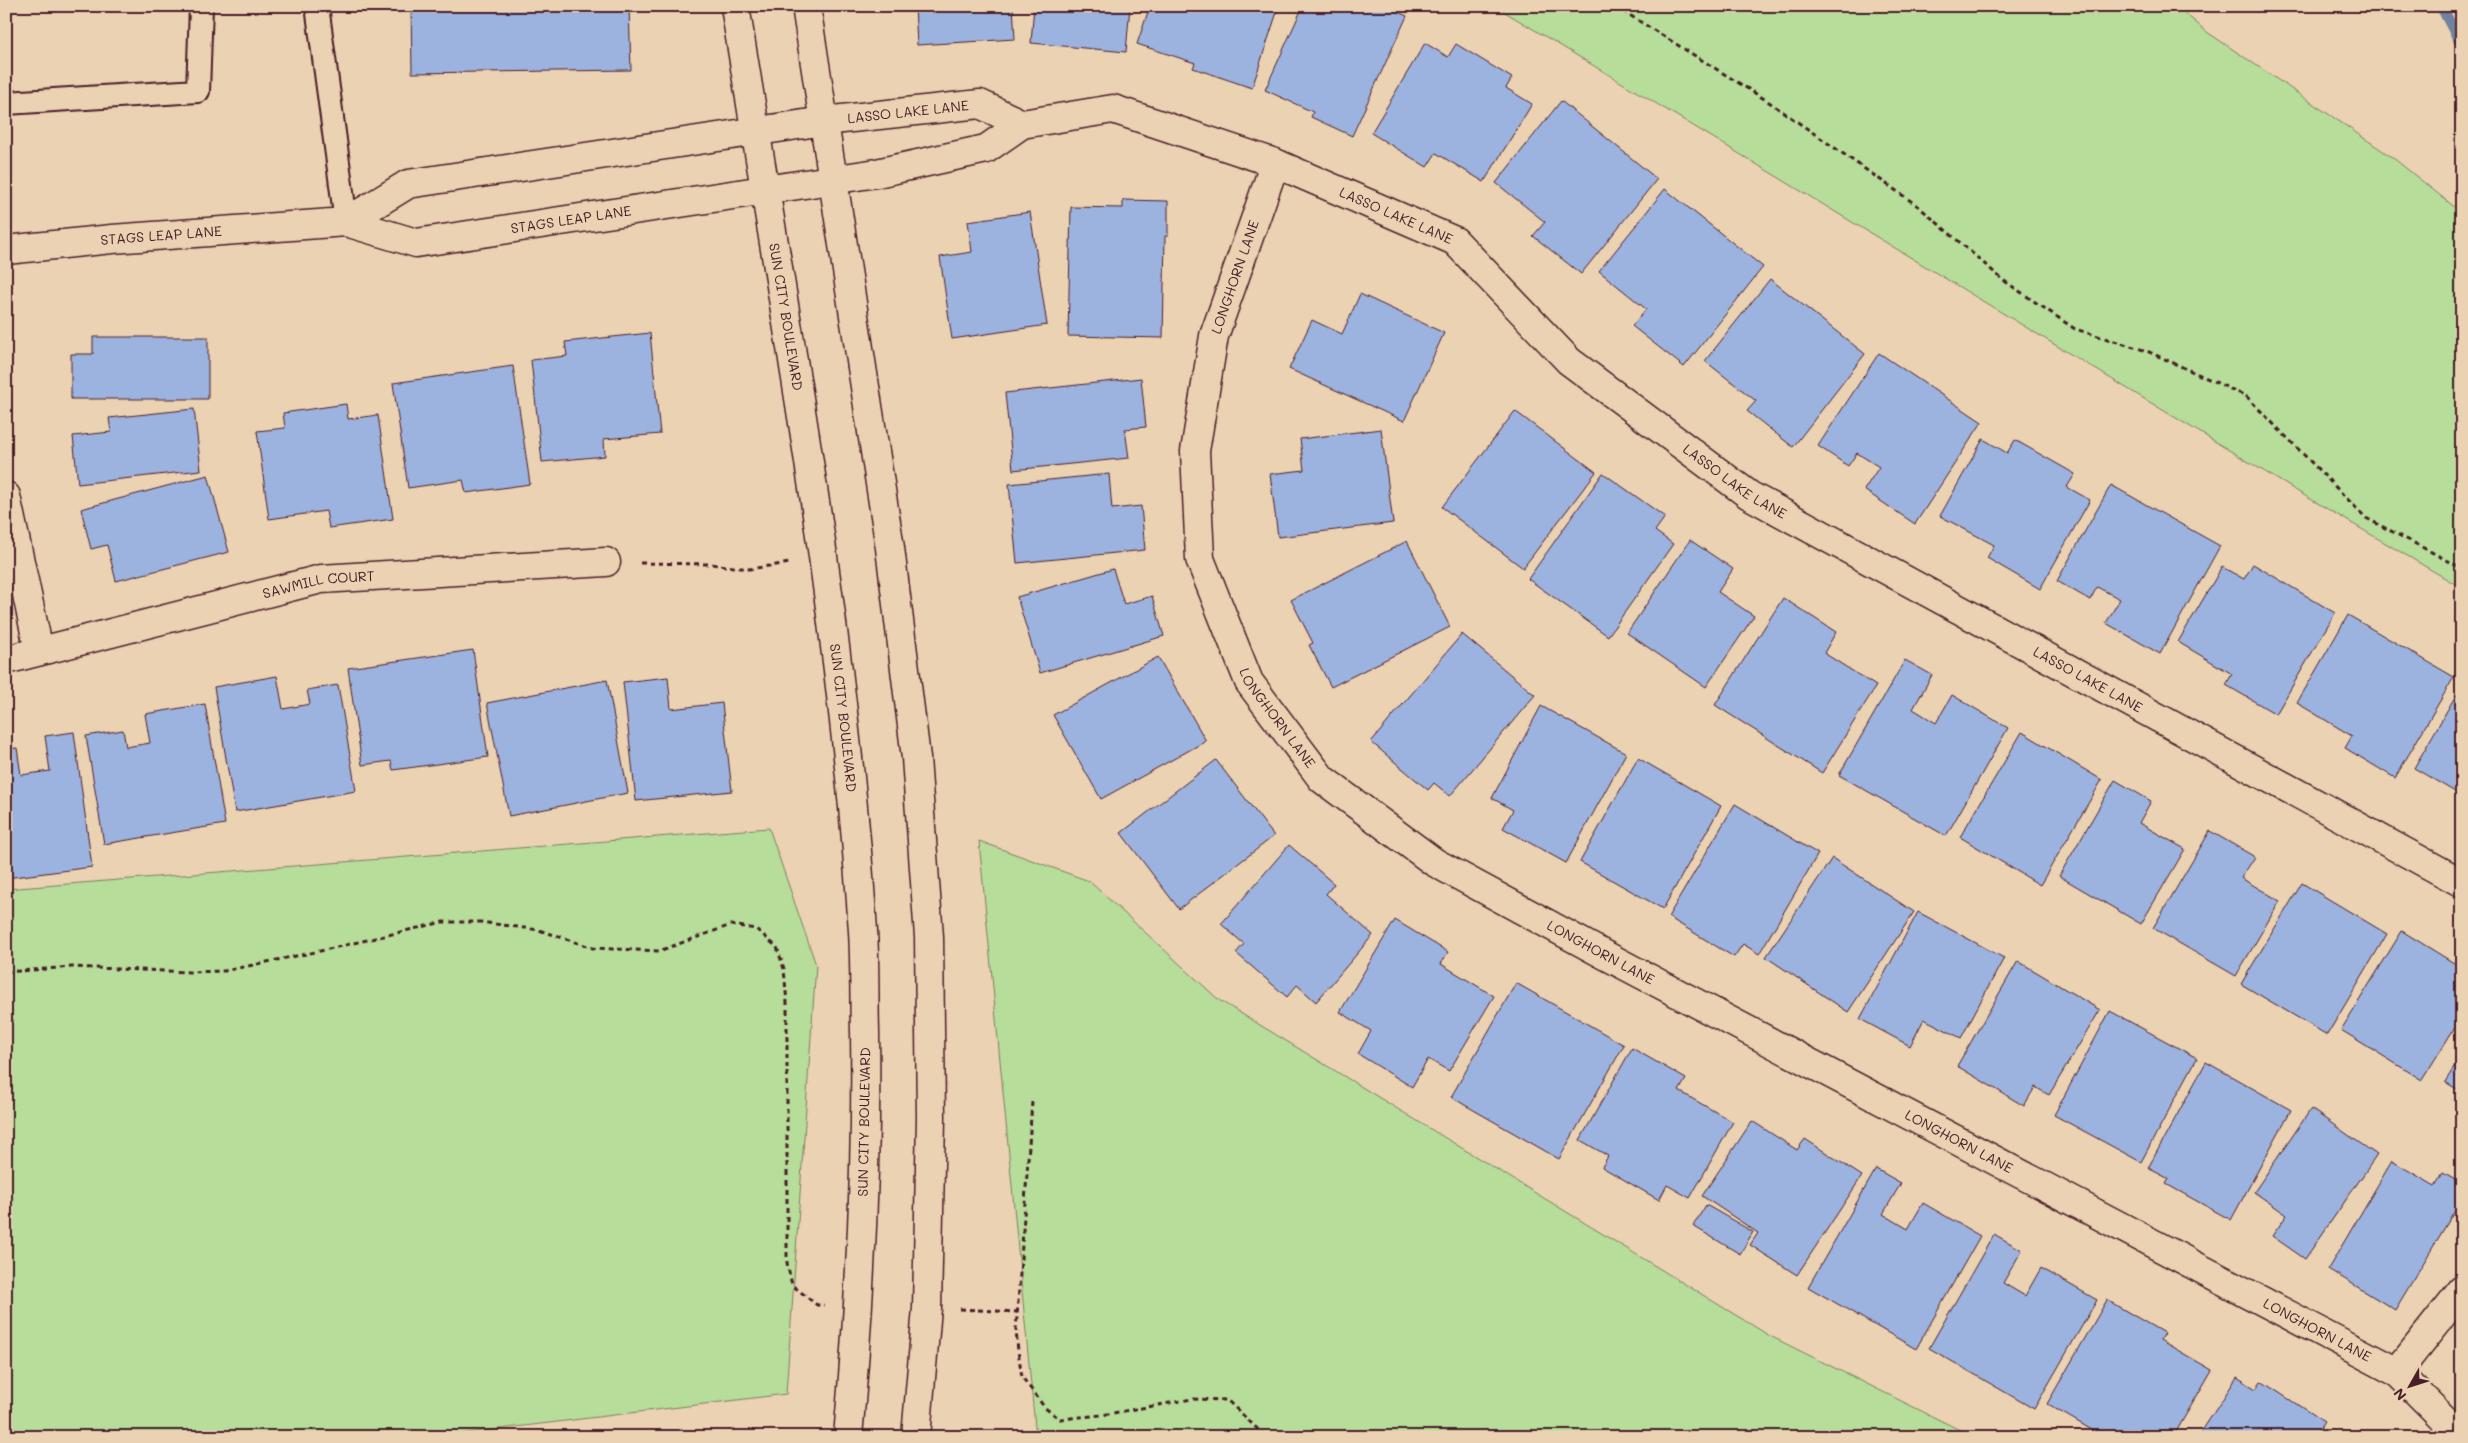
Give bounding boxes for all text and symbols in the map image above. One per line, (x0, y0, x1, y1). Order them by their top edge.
street label: LASSO LAKE LANE (846, 95, 970, 127)
street label: LASSO LAKE LANE (1337, 182, 1456, 248)
street label: STAGS LEAP LANE (509, 200, 632, 238)
street label: LONGHORN LANE (1206, 217, 1263, 336)
street label: STAGS LEAP LANE (100, 221, 223, 249)
street label: SUN CITY BOULEVARD (765, 241, 808, 392)
street label: LASSO LAKE LANE (1679, 439, 1791, 523)
street label: SAWMILL COURT (260, 566, 375, 603)
street label: SUN CITY BOULEVARD (826, 642, 862, 793)
street label: LASSO LAKE LANE (2030, 642, 2146, 717)
street label: LONGHORN LANE (1235, 665, 1320, 772)
street label: LONGHORN LANE (1544, 915, 1658, 989)
street label: SUN CITY BOULEVARD (853, 1047, 874, 1197)
street label: LONGHORN LANE (1902, 1105, 2016, 1177)
street label: LONGHORN LANE (2260, 1293, 2375, 1366)
north arrow (2386, 1360, 2436, 1410)
text: N (2389, 1384, 2410, 1405)

